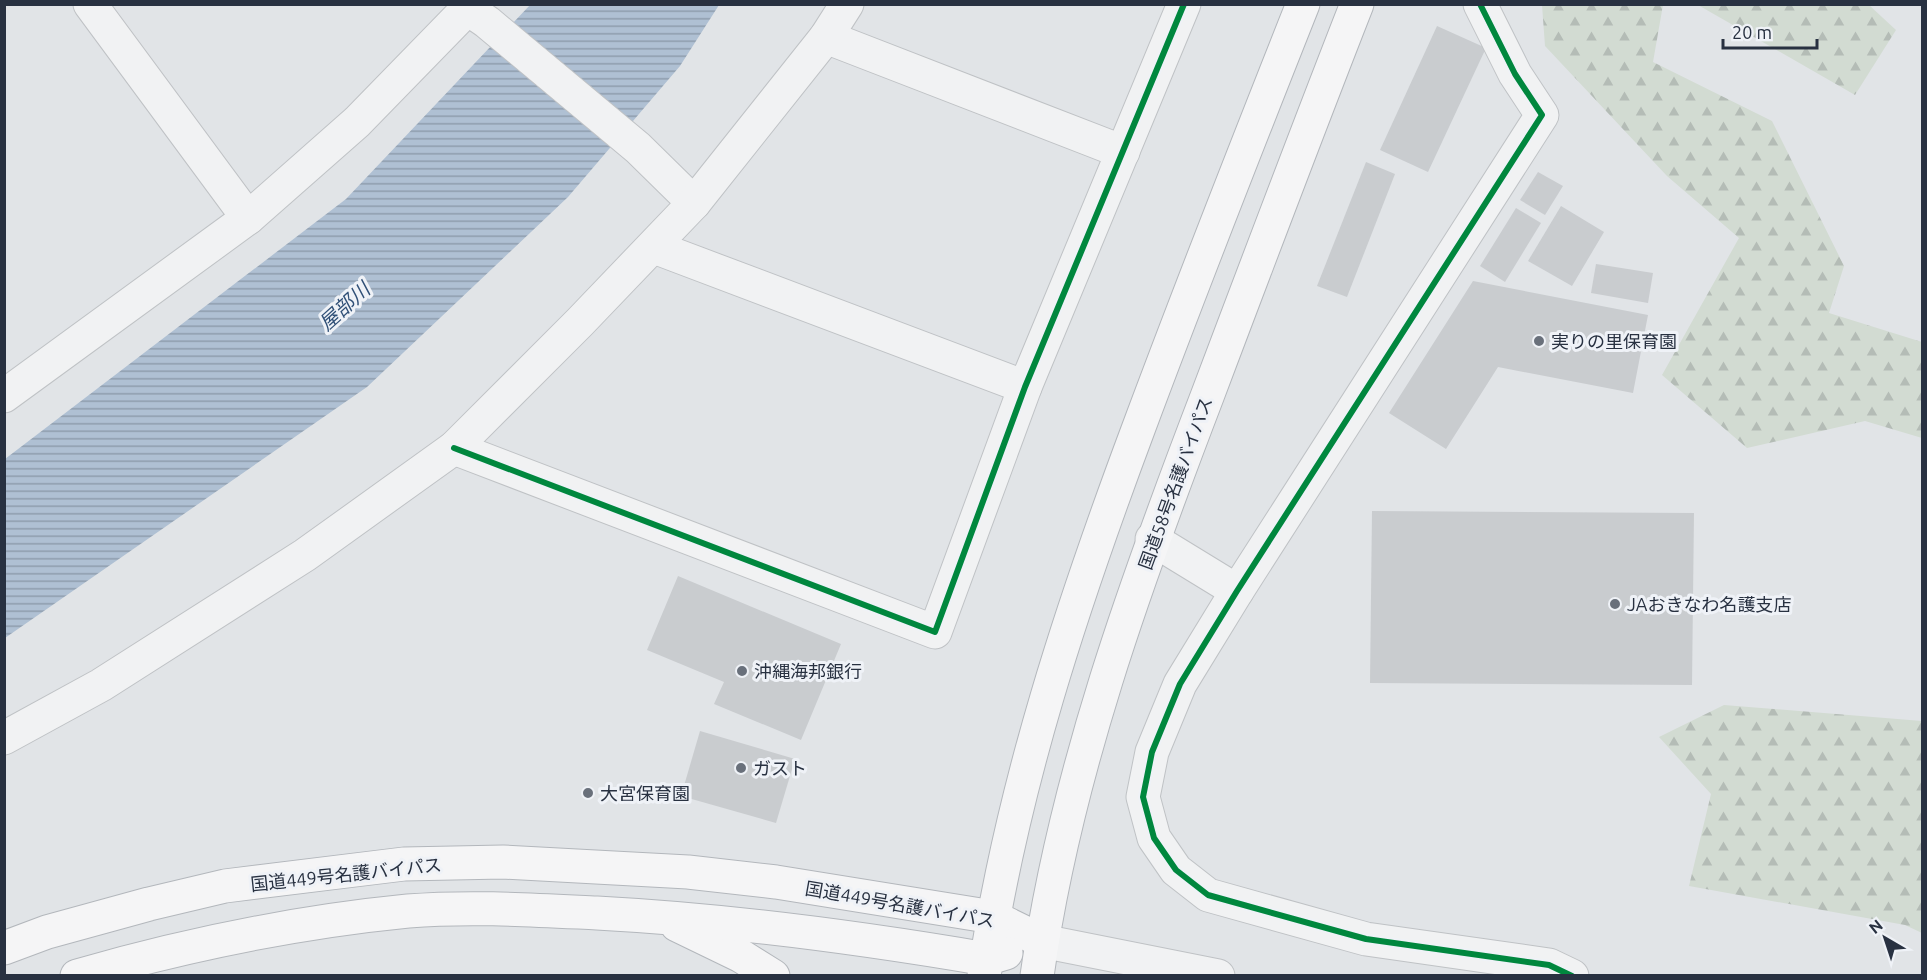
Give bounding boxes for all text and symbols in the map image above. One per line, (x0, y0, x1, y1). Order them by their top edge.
scale bar (1723, 12, 1818, 50)
text: 20 m (1732, 22, 1772, 42)
water label: 屋部川 (314, 276, 375, 335)
place label: 実りの里保育園 (1551, 331, 1677, 351)
marker: 実りの里保育園 (1532, 334, 1546, 348)
street label: 国道58号名護バイパス (1134, 394, 1216, 572)
place label: JAおきなわ名護支店 (1627, 594, 1792, 614)
marker: JAおきなわ名護支店 (1608, 597, 1622, 611)
place label: 沖縄海邦銀行 (754, 661, 862, 681)
marker: 沖縄海邦銀行 (735, 664, 749, 678)
place label: ガスト (753, 758, 807, 778)
marker: ガスト (734, 761, 748, 775)
place label: 大宮保育園 (600, 783, 690, 803)
marker: 大宮保育園 (581, 786, 595, 800)
street label: 国道449号名護バイパス (249, 854, 443, 894)
street label: 国道449号名護バイパス (804, 877, 996, 931)
north arrow (1855, 908, 1915, 968)
text: N (1865, 916, 1886, 937)

